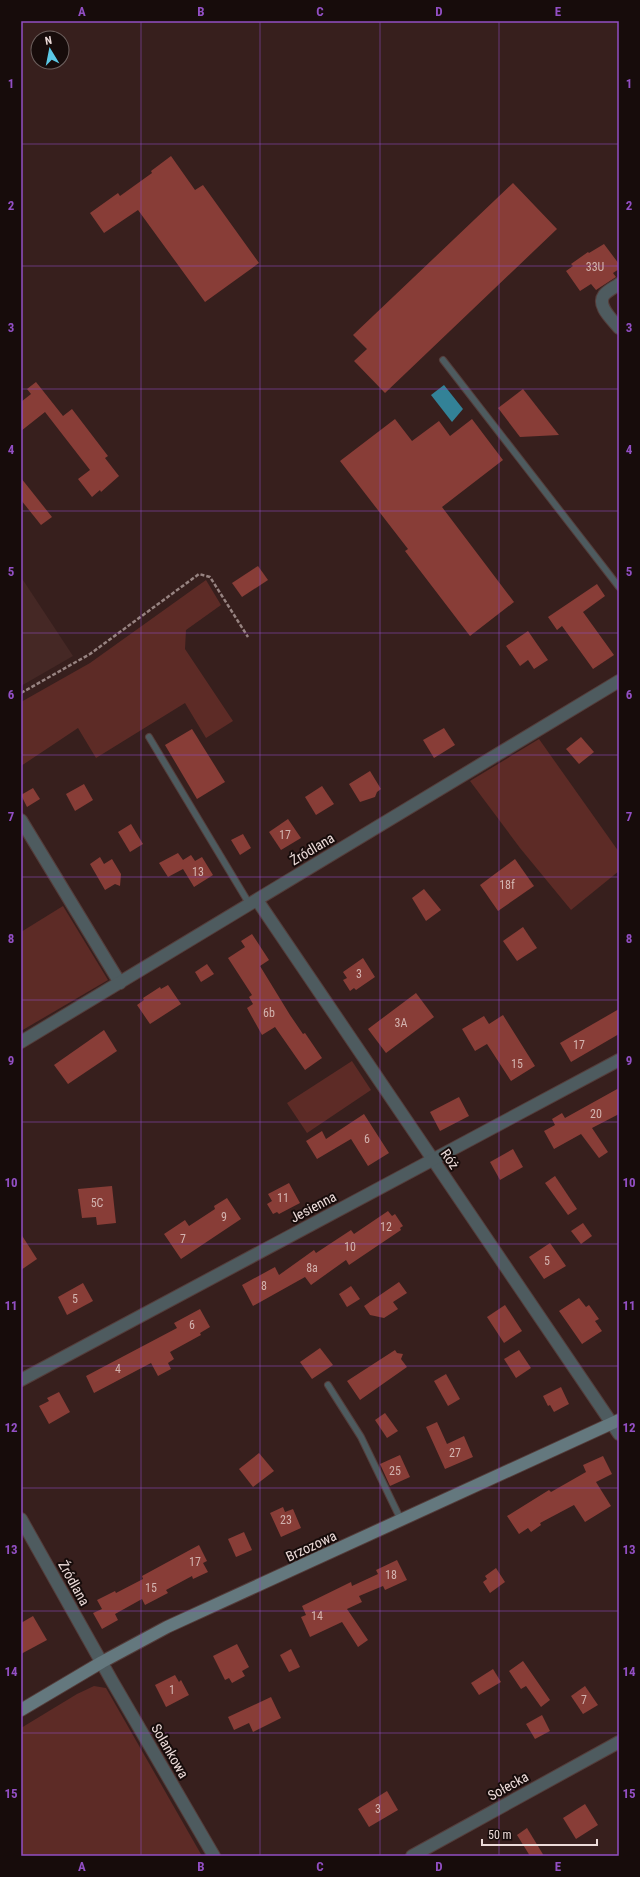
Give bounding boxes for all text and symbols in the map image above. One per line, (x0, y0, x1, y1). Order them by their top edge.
text: A (78, 4, 86, 19)
text: B (197, 4, 205, 19)
text: C (316, 4, 324, 19)
text: D (435, 4, 443, 19)
text: E (555, 4, 562, 19)
north arrow (30, 30, 70, 70)
text: N (44, 34, 53, 48)
text: 1 (8, 76, 14, 91)
text: 1 (626, 76, 632, 91)
text: 2 (8, 198, 15, 213)
text: 2 (626, 198, 633, 213)
house number: 33U (586, 260, 605, 274)
text: 3 (8, 320, 14, 335)
text: 3 (626, 320, 632, 335)
text: 4 (8, 442, 15, 457)
text: 4 (626, 442, 633, 457)
text: 5 (8, 564, 15, 579)
text: 5 (626, 564, 633, 579)
text: 6 (8, 687, 15, 702)
text: 6 (626, 687, 633, 702)
text: 7 (8, 809, 15, 824)
text: 7 (626, 809, 633, 824)
house number: 17 (279, 828, 291, 842)
street label: Źródlana (286, 829, 337, 868)
house number: 13 (192, 865, 204, 879)
house number: 18f (499, 878, 515, 892)
text: 8 (8, 931, 14, 946)
text: 8 (626, 931, 632, 946)
house number: 3 (356, 967, 362, 981)
house number: 6b (263, 1006, 275, 1020)
house number: 3A (395, 1016, 408, 1030)
house number: 17 (573, 1038, 585, 1052)
text: 9 (8, 1053, 14, 1068)
text: 9 (626, 1053, 632, 1068)
house number: 15 (511, 1057, 523, 1071)
house number: 20 (590, 1107, 602, 1121)
house number: 6 (364, 1132, 370, 1146)
street label: Róż (438, 1146, 462, 1172)
text: 10 (4, 1175, 18, 1190)
text: 10 (622, 1175, 636, 1190)
street label: Jesienna (287, 1188, 339, 1226)
house number: 11 (277, 1191, 289, 1205)
house number: 5C (91, 1196, 104, 1210)
house number: 9 (221, 1210, 227, 1224)
house number: 12 (380, 1220, 392, 1234)
house number: 7 (180, 1232, 186, 1246)
house number: 10 (344, 1240, 356, 1254)
house number: 5 (544, 1254, 550, 1268)
house number: 8a (306, 1261, 318, 1275)
house number: 8 (261, 1279, 267, 1293)
house number: 5 (72, 1292, 78, 1306)
text: 11 (4, 1298, 18, 1313)
text: 11 (622, 1298, 636, 1313)
house number: 6 (189, 1318, 195, 1332)
house number: 4 (115, 1362, 121, 1376)
text: 12 (4, 1420, 18, 1435)
text: 12 (622, 1420, 636, 1435)
house number: 27 (449, 1446, 461, 1460)
house number: 25 (389, 1464, 401, 1478)
house number: 23 (280, 1513, 292, 1527)
street label: Brzozowa (283, 1527, 339, 1565)
text: 13 (4, 1542, 18, 1557)
text: 13 (622, 1542, 636, 1557)
house number: 17 (189, 1555, 201, 1569)
street label: Źródlana (55, 1557, 94, 1608)
house number: 18 (385, 1568, 397, 1582)
house number: 15 (145, 1581, 157, 1595)
house number: 14 (311, 1609, 323, 1623)
text: 14 (4, 1664, 18, 1679)
text: 14 (622, 1664, 636, 1679)
house number: 1 (169, 1683, 175, 1697)
house number: 7 (581, 1693, 587, 1707)
street label: Solankowa (148, 1721, 192, 1781)
street label: Sołecka (485, 1768, 531, 1804)
text: 15 (4, 1786, 18, 1801)
text: 15 (622, 1786, 636, 1801)
house number: 3 (375, 1802, 381, 1816)
scale bar (482, 1821, 597, 1847)
text: 50 m (488, 1828, 512, 1842)
text: A (78, 1859, 86, 1874)
text: B (197, 1859, 205, 1874)
text: C (316, 1859, 324, 1874)
text: D (435, 1859, 443, 1874)
text: E (555, 1859, 562, 1874)

